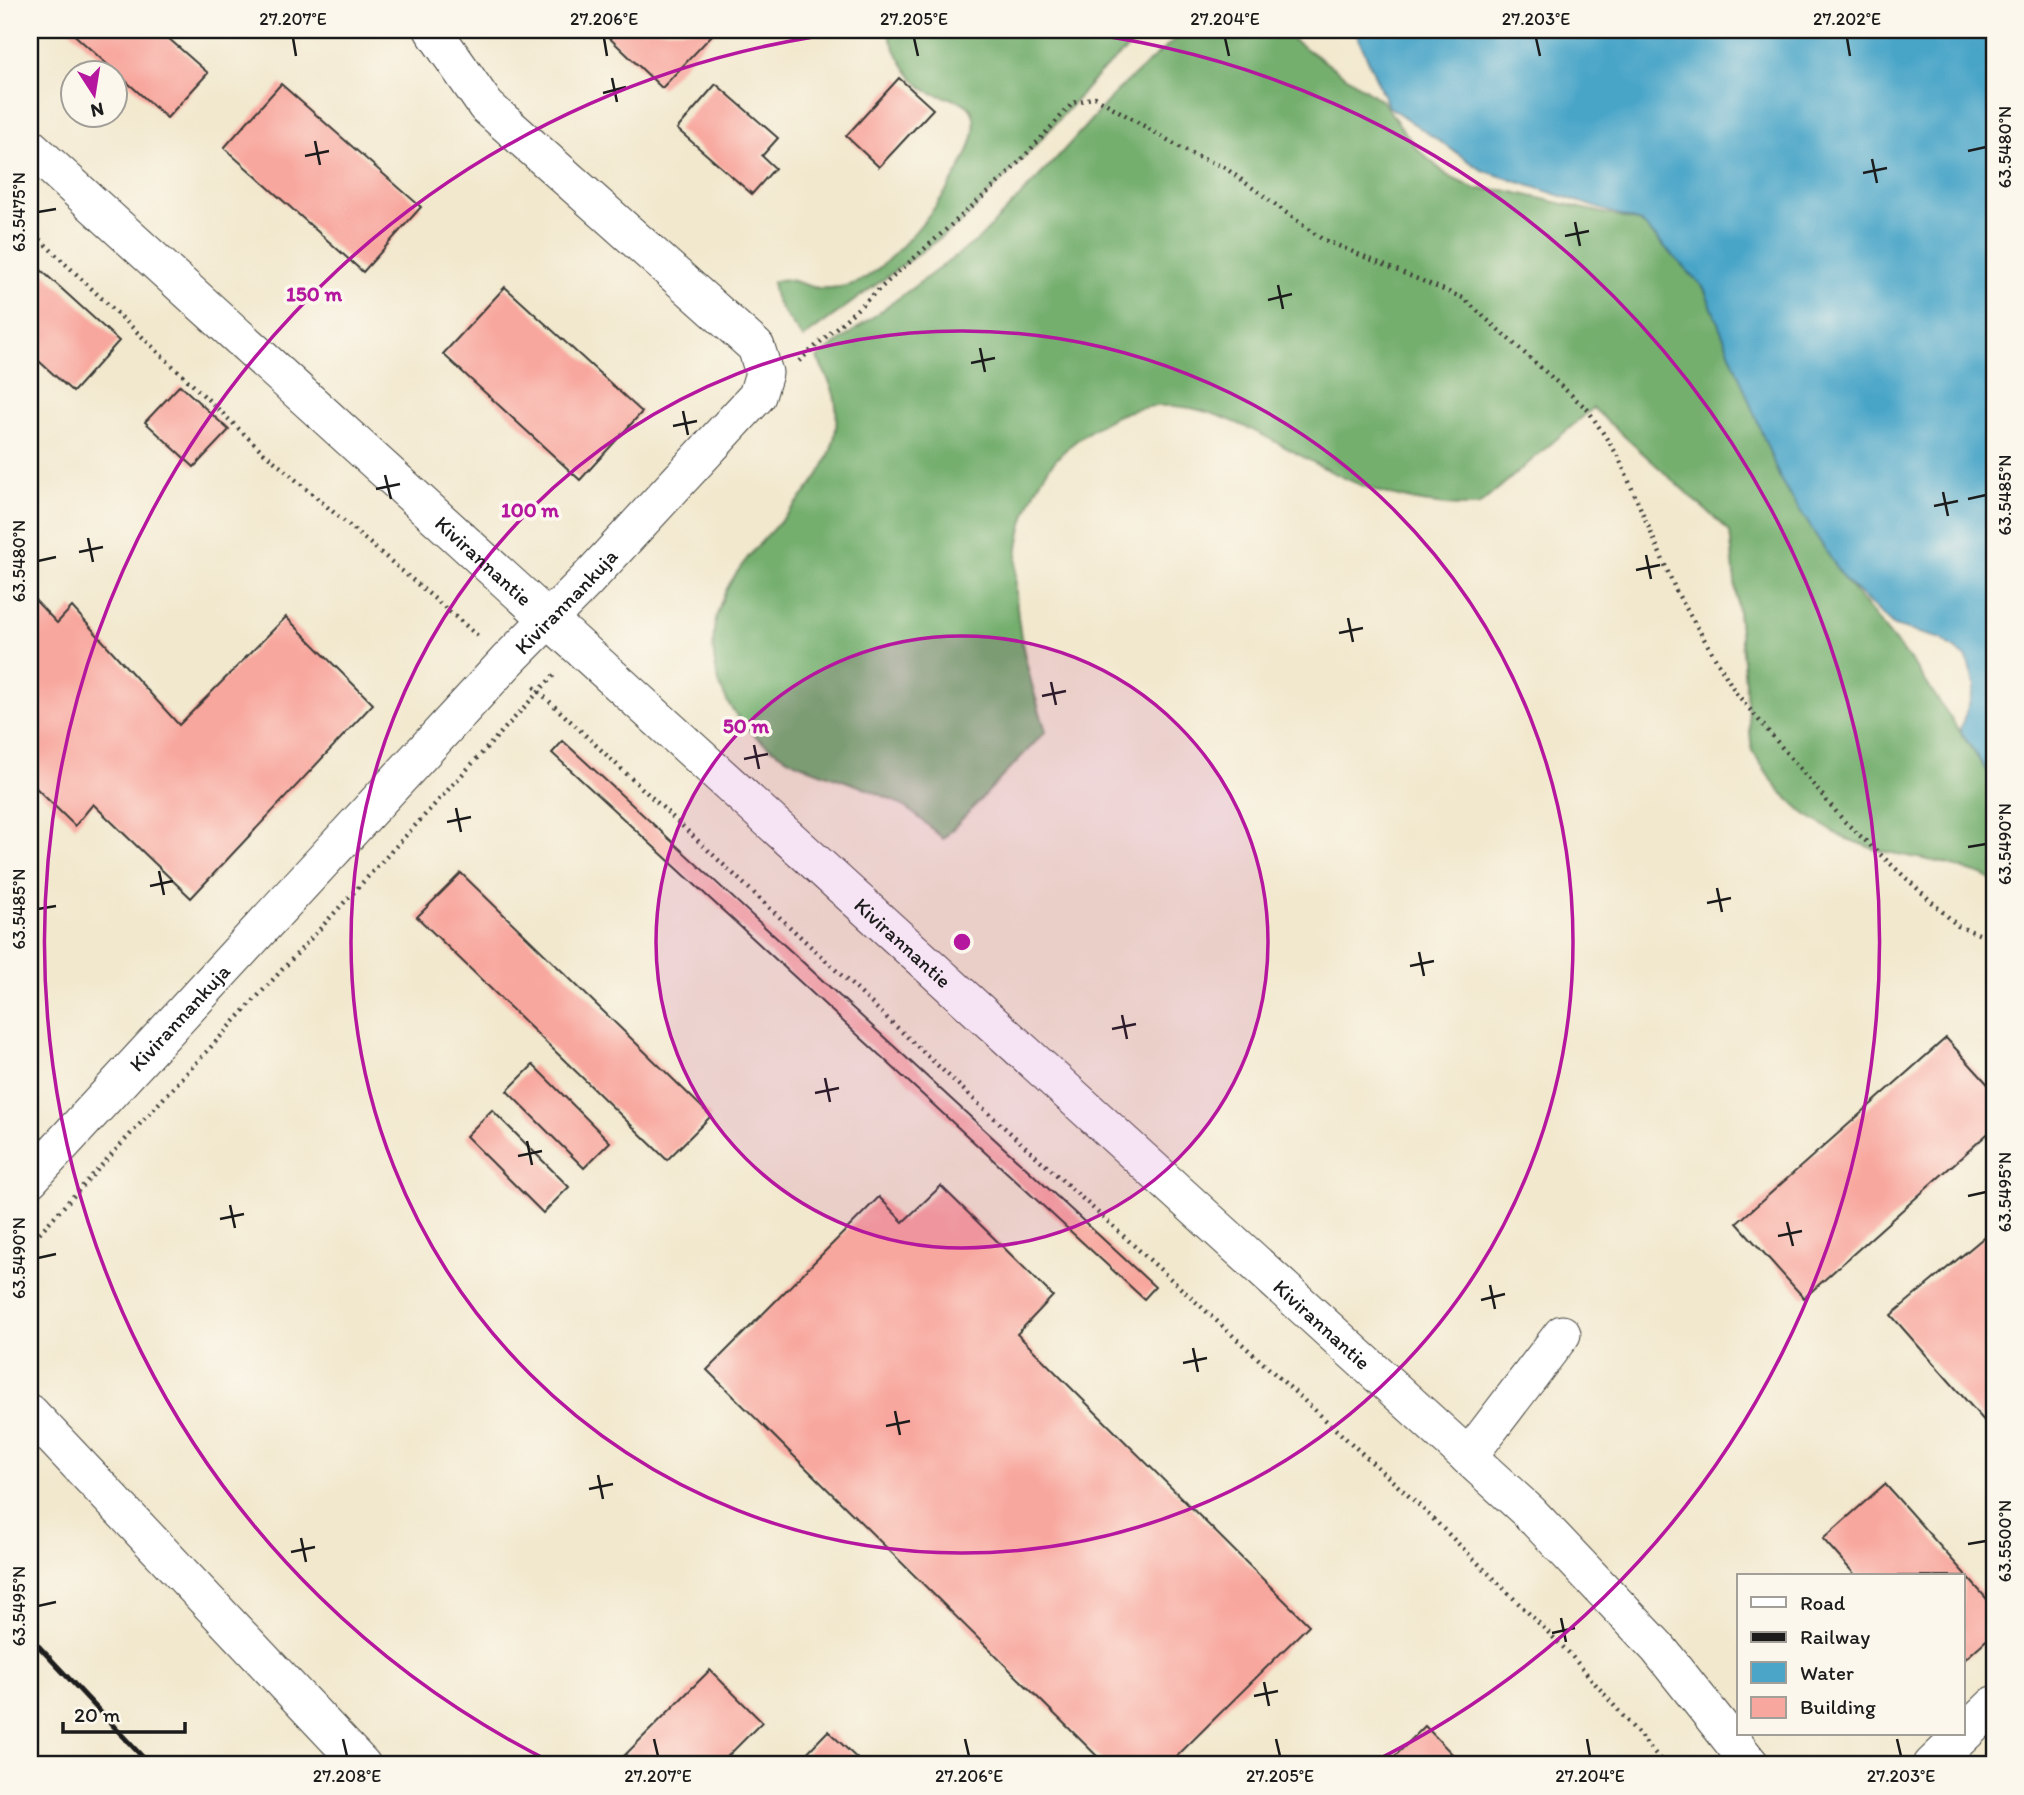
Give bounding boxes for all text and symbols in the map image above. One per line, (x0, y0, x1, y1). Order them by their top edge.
text: 27.207°E (259, 8, 327, 30)
text: 27.206°E (570, 8, 638, 30)
text: 27.205°E (880, 8, 948, 30)
text: 27.204°E (1190, 8, 1260, 30)
text: 27.203°E (1502, 8, 1570, 30)
text: 27.202°E (1813, 8, 1881, 30)
north arrow (60, 60, 130, 130)
text: N (89, 98, 106, 123)
text: 63.5480°N (1994, 106, 2016, 188)
text: 63.5475°N (8, 172, 30, 252)
text: 150 m (286, 281, 342, 306)
text: 63.5485°N (1994, 455, 2016, 535)
text: 100 m (501, 497, 559, 522)
street label: Kivirannantie (430, 510, 538, 611)
text: 63.5480°N (8, 520, 30, 602)
street label: Kivirannankuja (509, 543, 622, 659)
text: 50 m (723, 713, 770, 738)
text: 63.5490°N (1994, 803, 2016, 885)
text: 63.5485°N (8, 869, 30, 949)
street label: Kivirannantie (850, 892, 957, 993)
centre of rings (950, 930, 974, 954)
street label: Kivirannankuja (123, 958, 235, 1076)
text: 63.5495°N (1994, 1152, 2016, 1232)
text: 63.5490°N (8, 1217, 30, 1299)
street label: Kivirannantie (1269, 1274, 1376, 1374)
text: 63.5500°N (1994, 1500, 2016, 1582)
text: 63.5495°N (8, 1566, 30, 1646)
legend (1737, 1574, 1965, 1736)
text: Road (1800, 1590, 1846, 1615)
text: Railway (1800, 1624, 1870, 1649)
text: Water (1800, 1660, 1854, 1685)
scale bar (63, 1690, 186, 1734)
text: Building (1800, 1694, 1876, 1719)
text: 20 m (74, 1702, 121, 1727)
text: 27.208°E (313, 1765, 381, 1787)
text: 27.207°E (624, 1765, 692, 1787)
text: 27.206°E (935, 1765, 1003, 1787)
text: 27.205°E (1246, 1765, 1314, 1787)
text: 27.204°E (1555, 1765, 1625, 1787)
text: 27.203°E (1867, 1765, 1935, 1787)

